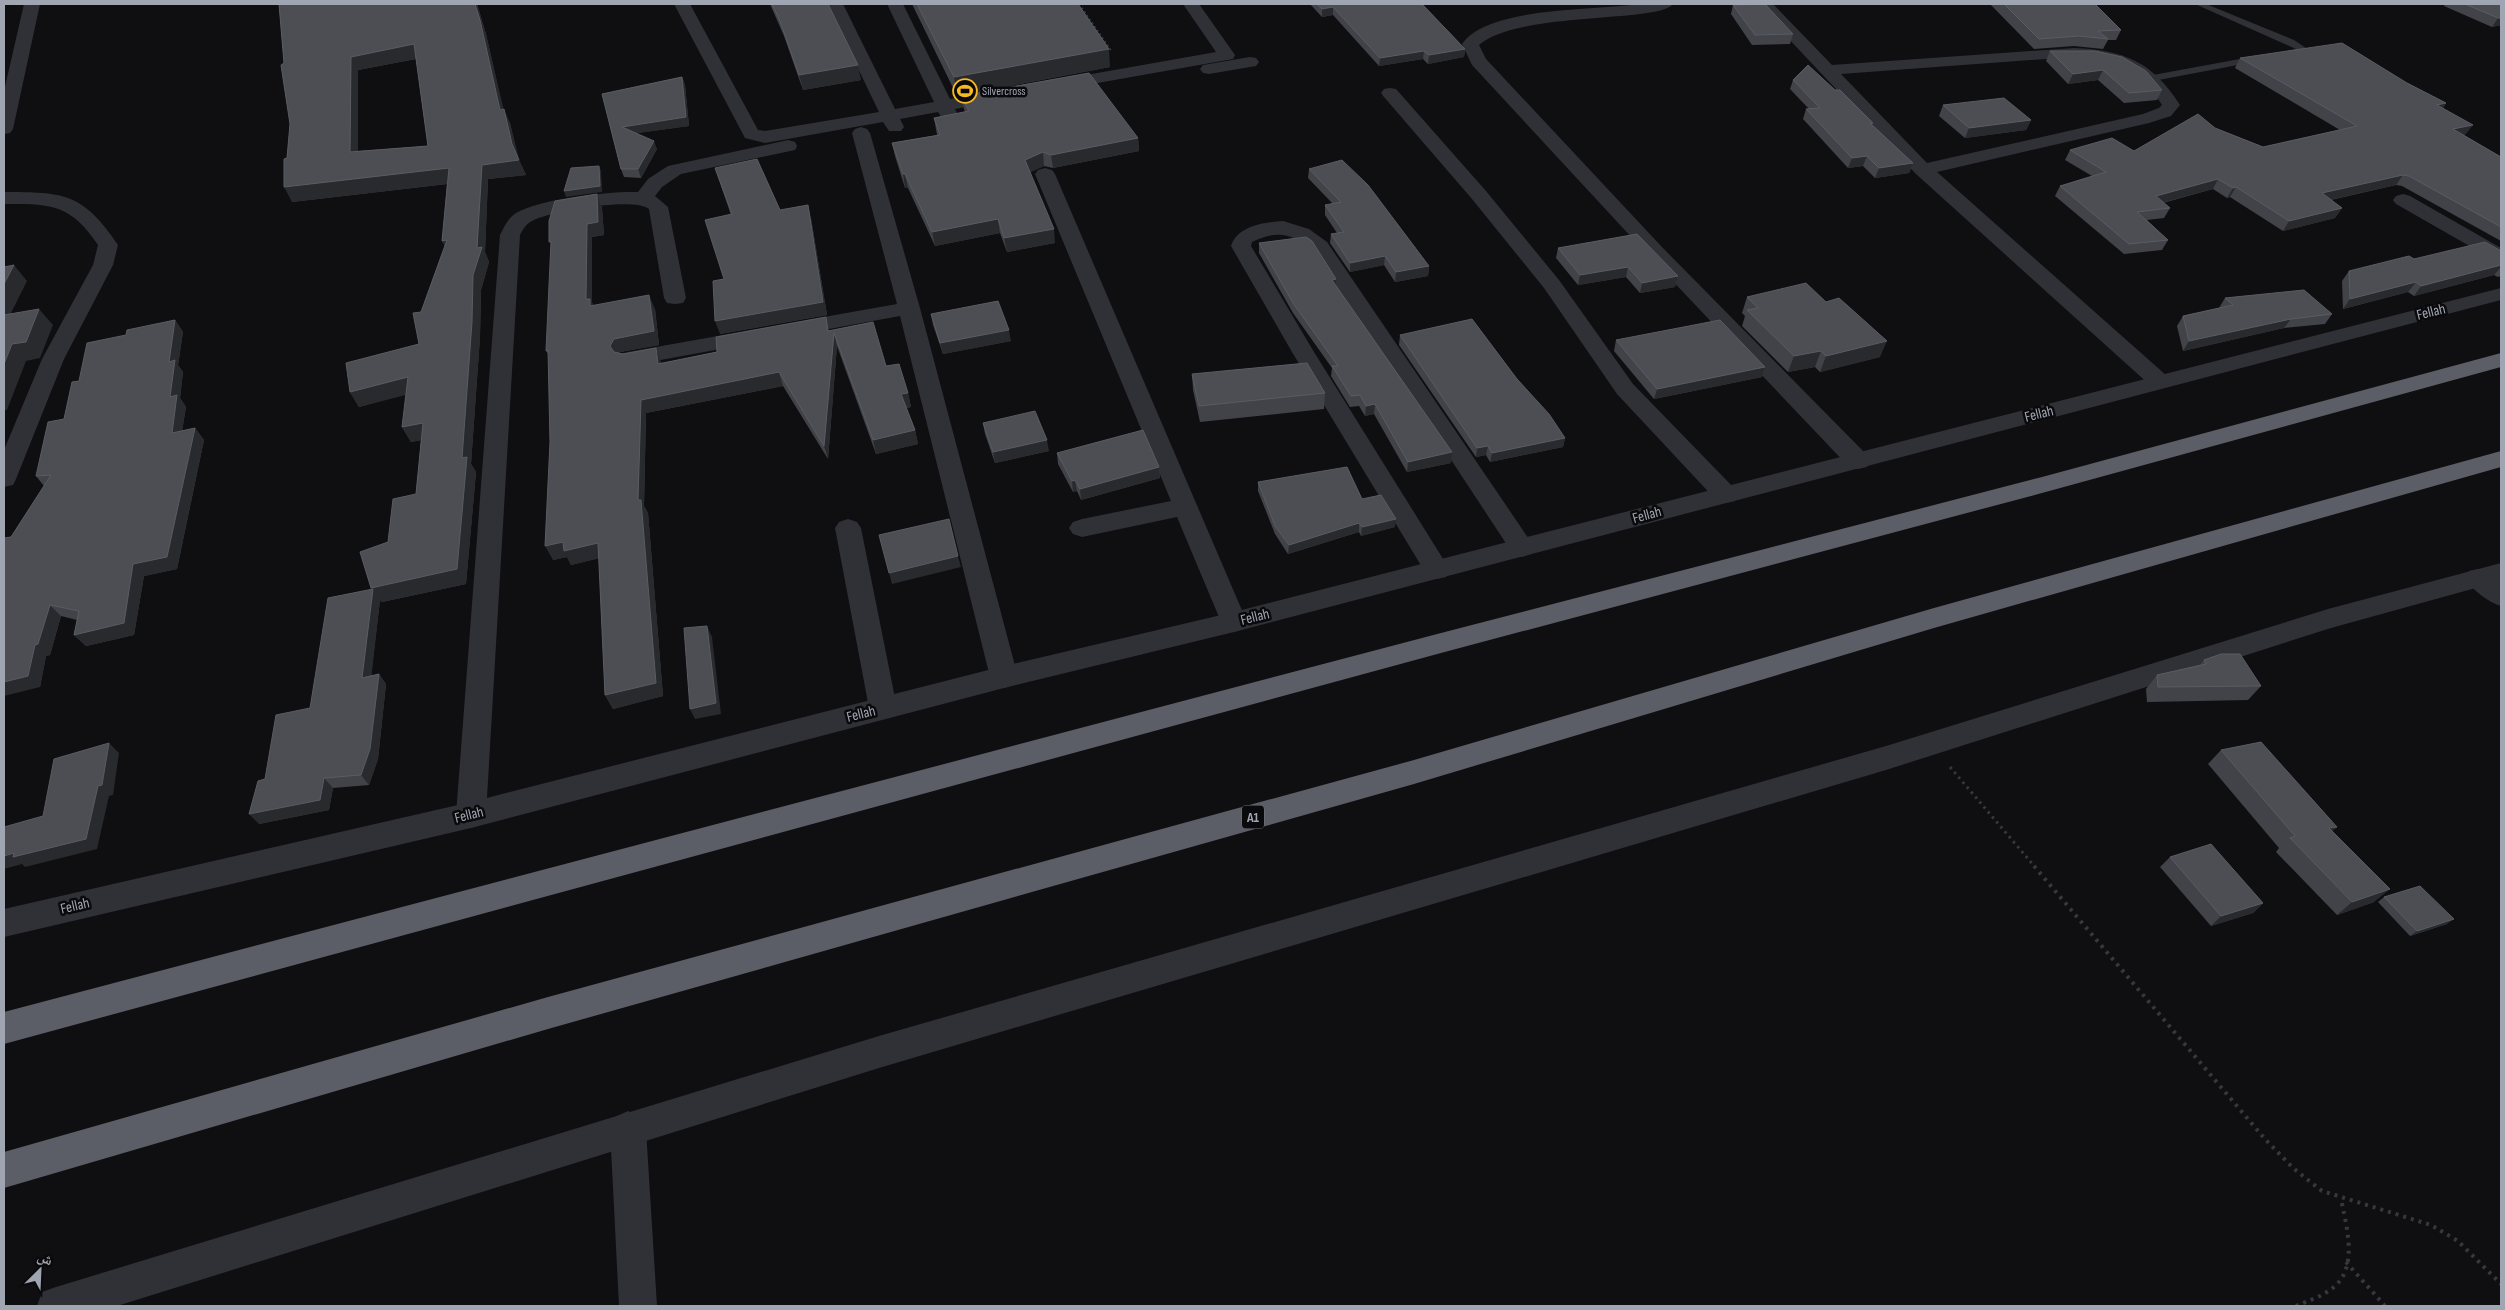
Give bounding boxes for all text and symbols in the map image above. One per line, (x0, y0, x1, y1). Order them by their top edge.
sports icon: Silvercross (952, 78, 978, 104)
place label: Silvercross (982, 84, 1026, 99)
street label: Fellah (2414, 299, 2448, 325)
street label: Fellah (2022, 401, 2056, 427)
street label: Fellah (1630, 502, 1664, 528)
street label: Fellah (1238, 604, 1272, 630)
street label: Fellah (844, 701, 878, 727)
street label: Fellah (452, 802, 486, 828)
road number: A1 (1242, 806, 1264, 829)
street label: Fellah (59, 893, 91, 919)
north arrow (15, 1245, 65, 1295)
text: ش (35, 1248, 55, 1269)

